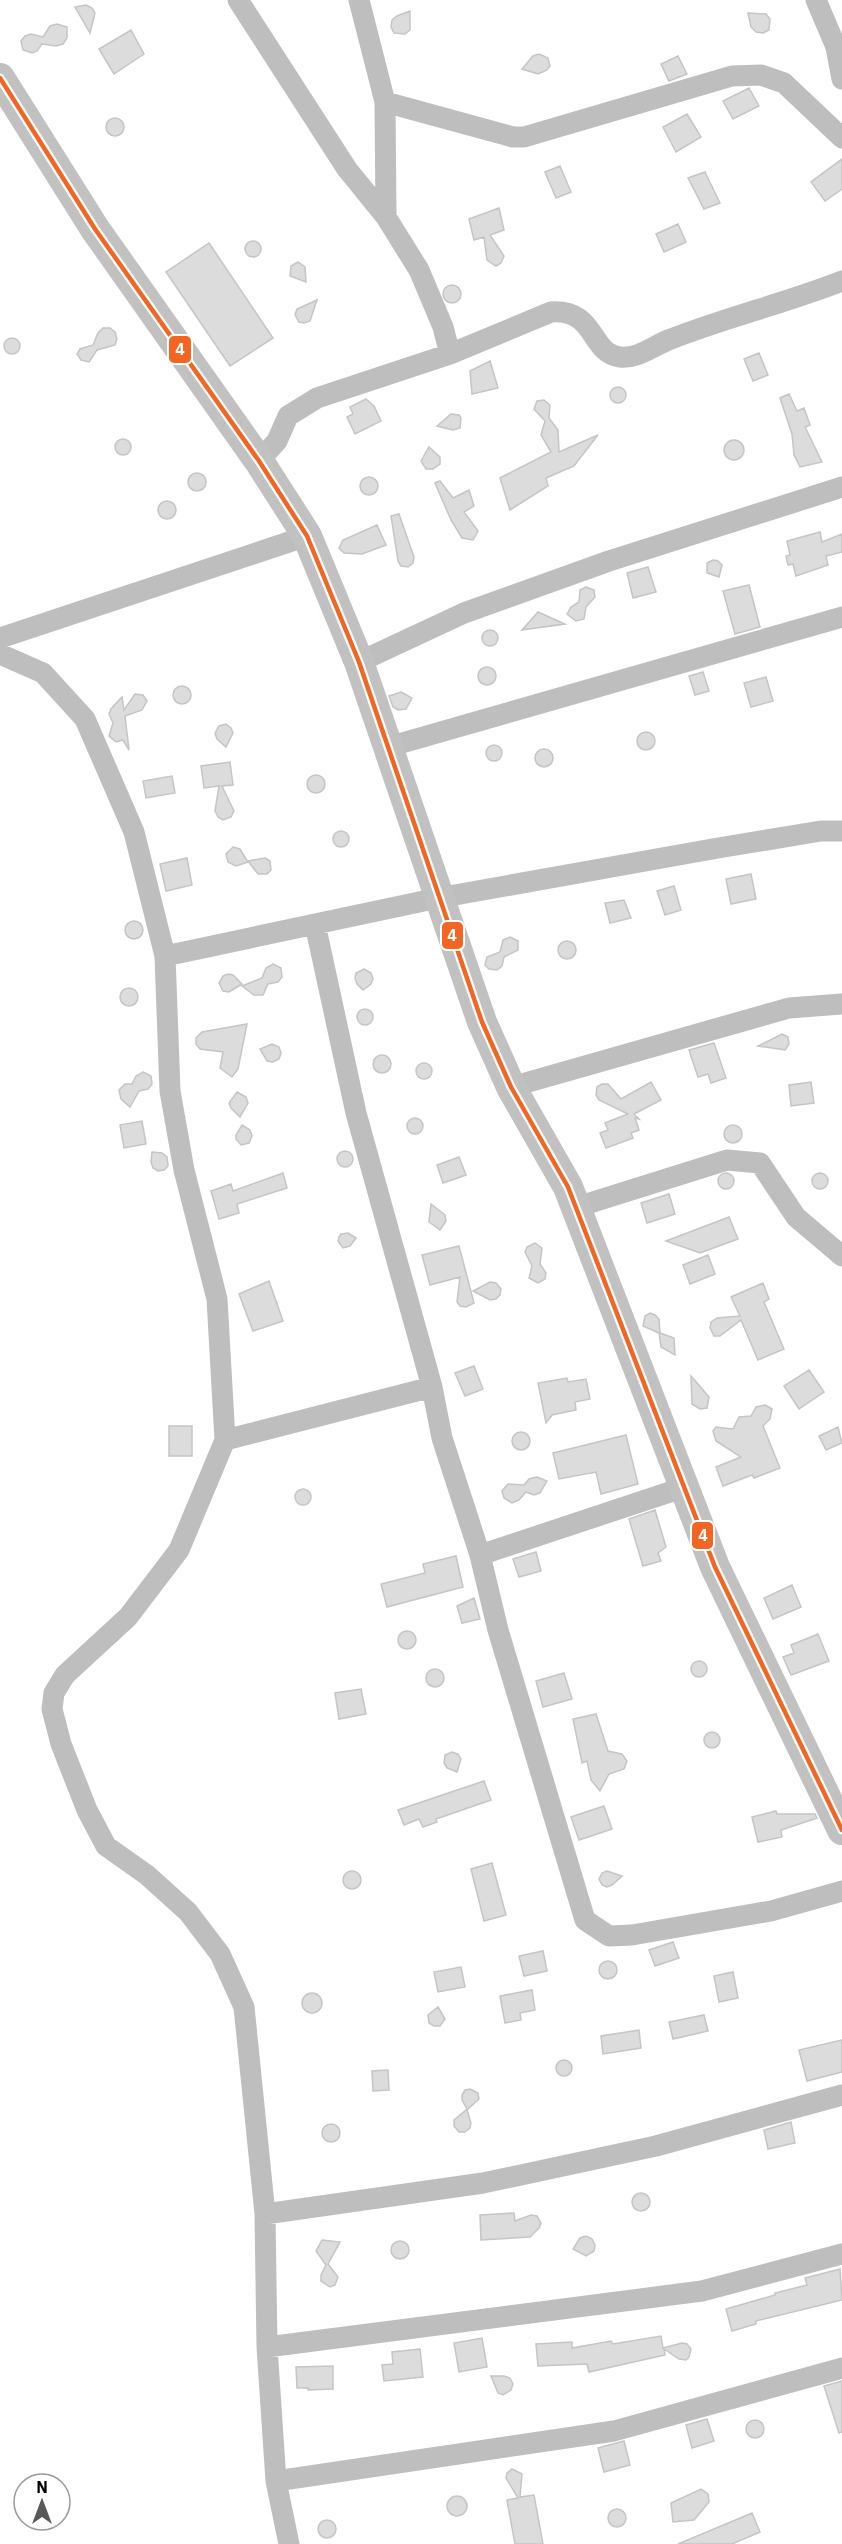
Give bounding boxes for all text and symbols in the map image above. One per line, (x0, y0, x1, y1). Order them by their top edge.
line badge: 4 (168, 335, 192, 364)
text: 4 (175, 339, 185, 359)
line badge: 4 (441, 921, 464, 950)
text: 4 (447, 925, 457, 945)
line badge: 4 (691, 1521, 714, 1550)
text: 4 (698, 1525, 708, 1545)
north arrow (12, 2472, 72, 2532)
text: N (36, 2477, 48, 2497)

